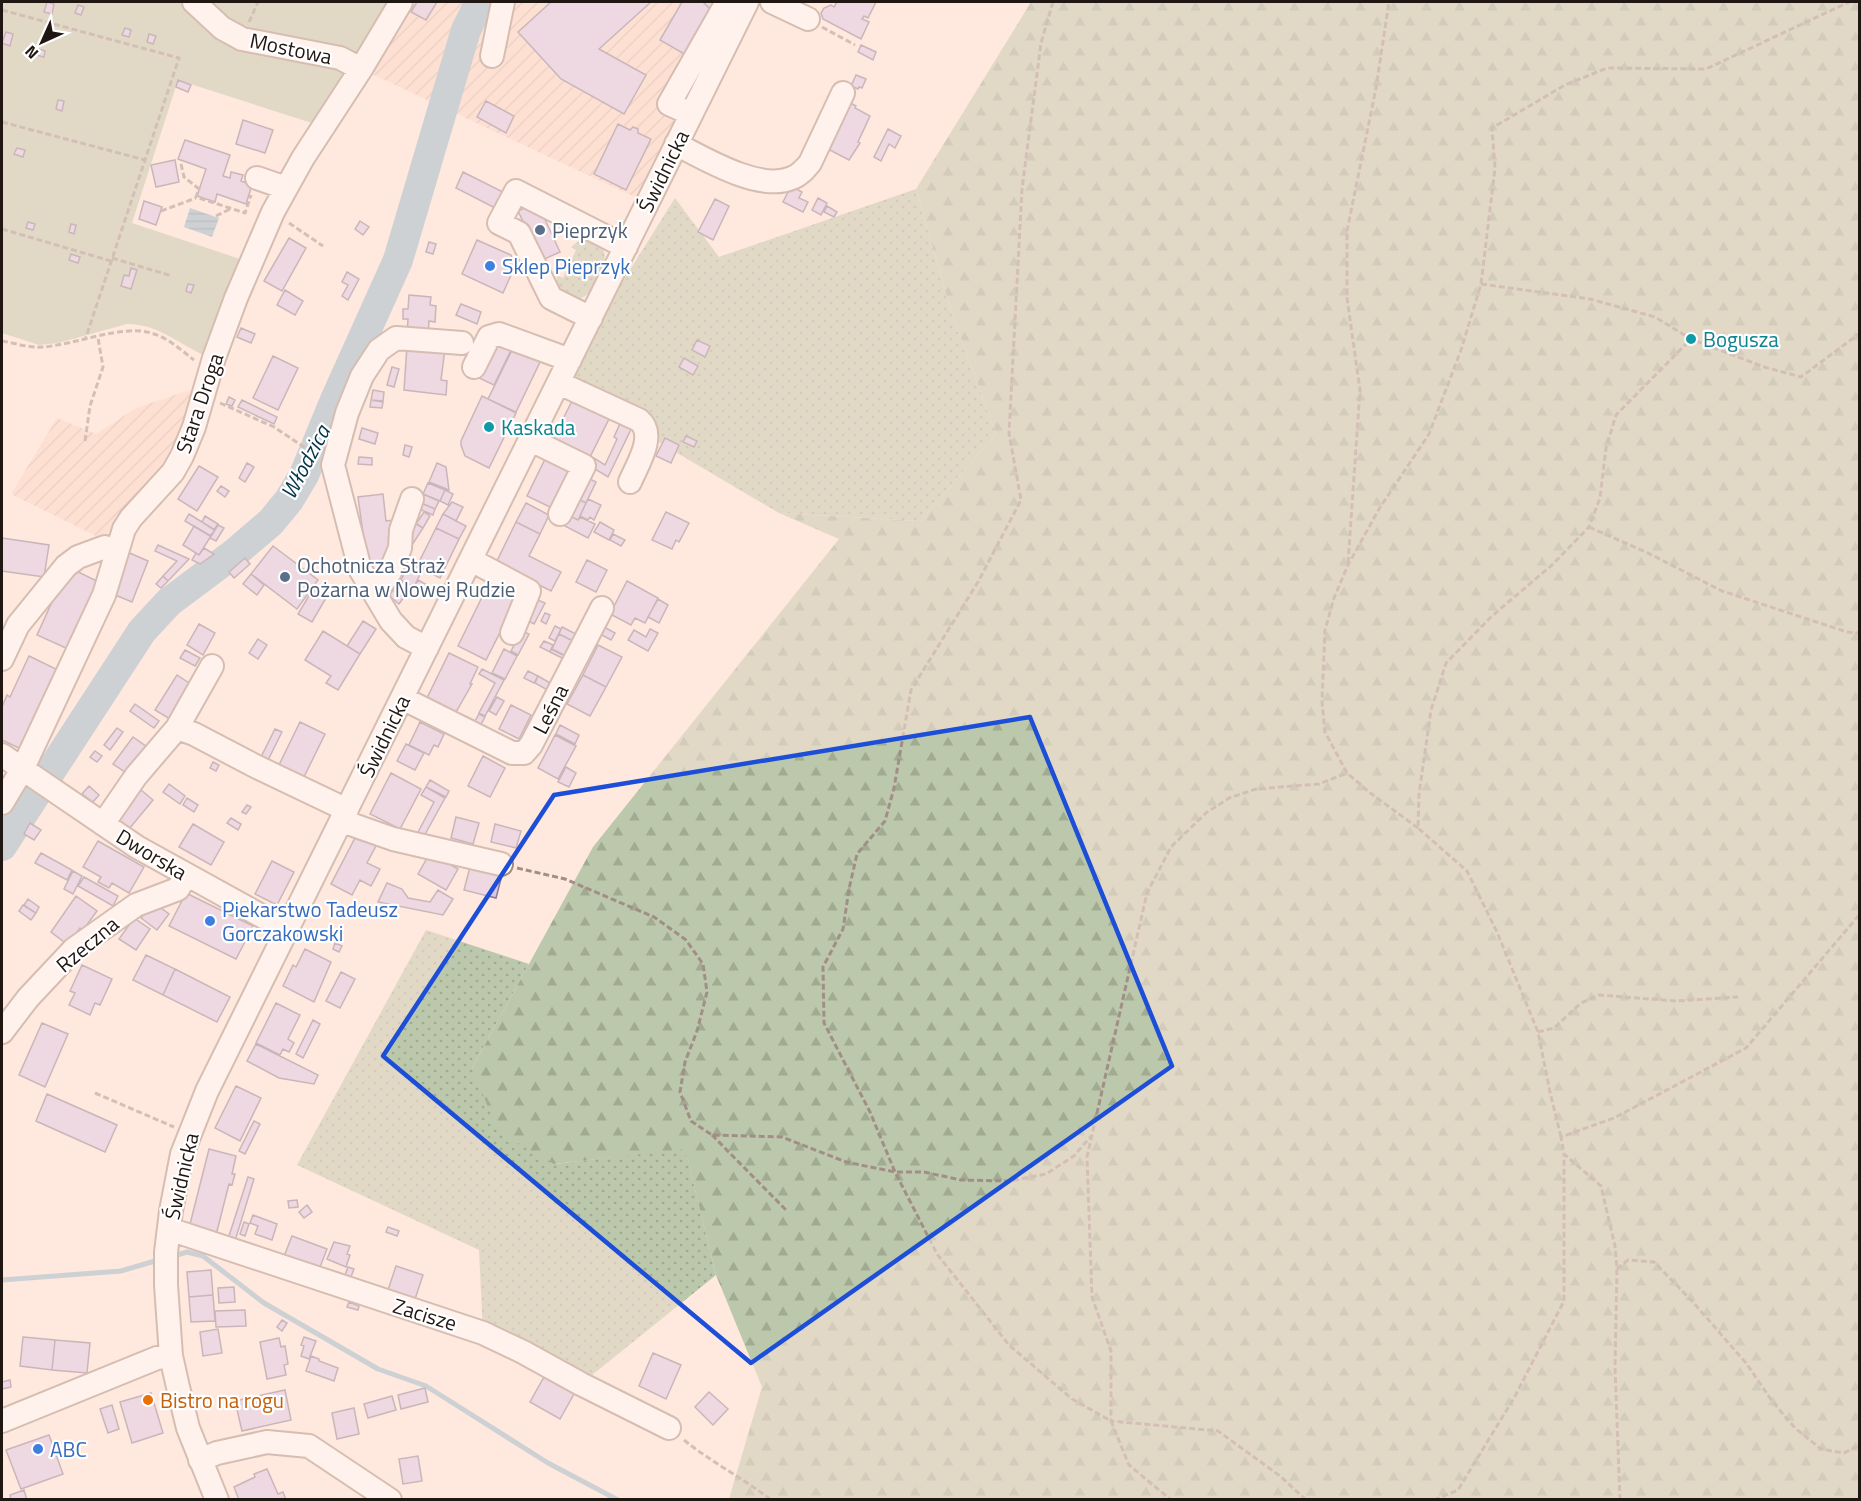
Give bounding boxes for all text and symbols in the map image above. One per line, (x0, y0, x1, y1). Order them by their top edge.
north arrow (12, 12, 72, 72)
street label: Mostowa (247, 24, 335, 72)
text: N (19, 40, 44, 65)
street label: Świdnicka (629, 124, 697, 218)
place label: Pieprzyk (552, 214, 628, 246)
marker: Pieprzyk (533, 223, 547, 237)
place label: Sklep Pieprzyk (502, 250, 630, 282)
marker: Sklep Pieprzyk (483, 259, 497, 273)
place label: Bogusza (1703, 323, 1779, 355)
marker: Bogusza (1684, 332, 1698, 346)
street label: Stara Droga (167, 348, 231, 458)
place label: Kaskada (501, 411, 576, 443)
water label: Włodzica (271, 417, 340, 505)
marker: Kaskada (482, 420, 496, 434)
place label: Ochotnicza Straż Pożarna w Nowej Rudzie (297, 549, 515, 605)
marker: Ochotnicza Straż Pożarna w Nowej Rudzie (278, 570, 292, 584)
street label: Leśna (524, 678, 576, 739)
street label: Świdnicka (350, 689, 418, 783)
street label: Dworska (110, 820, 194, 888)
place label: Piekarstwo Tadeusz Gorczakowski (222, 893, 398, 949)
street label: Rzeczna (49, 908, 126, 980)
marker: Piekarstwo Tadeusz Gorczakowski (203, 914, 217, 928)
street label: Świdnicka (155, 1129, 207, 1223)
street label: Zacisze (389, 1289, 461, 1339)
place label: Bistro na rogu (160, 1384, 284, 1416)
marker: Bistro na rogu (141, 1393, 155, 1407)
place label: ABC (50, 1433, 87, 1465)
marker: ABC (31, 1442, 45, 1456)

